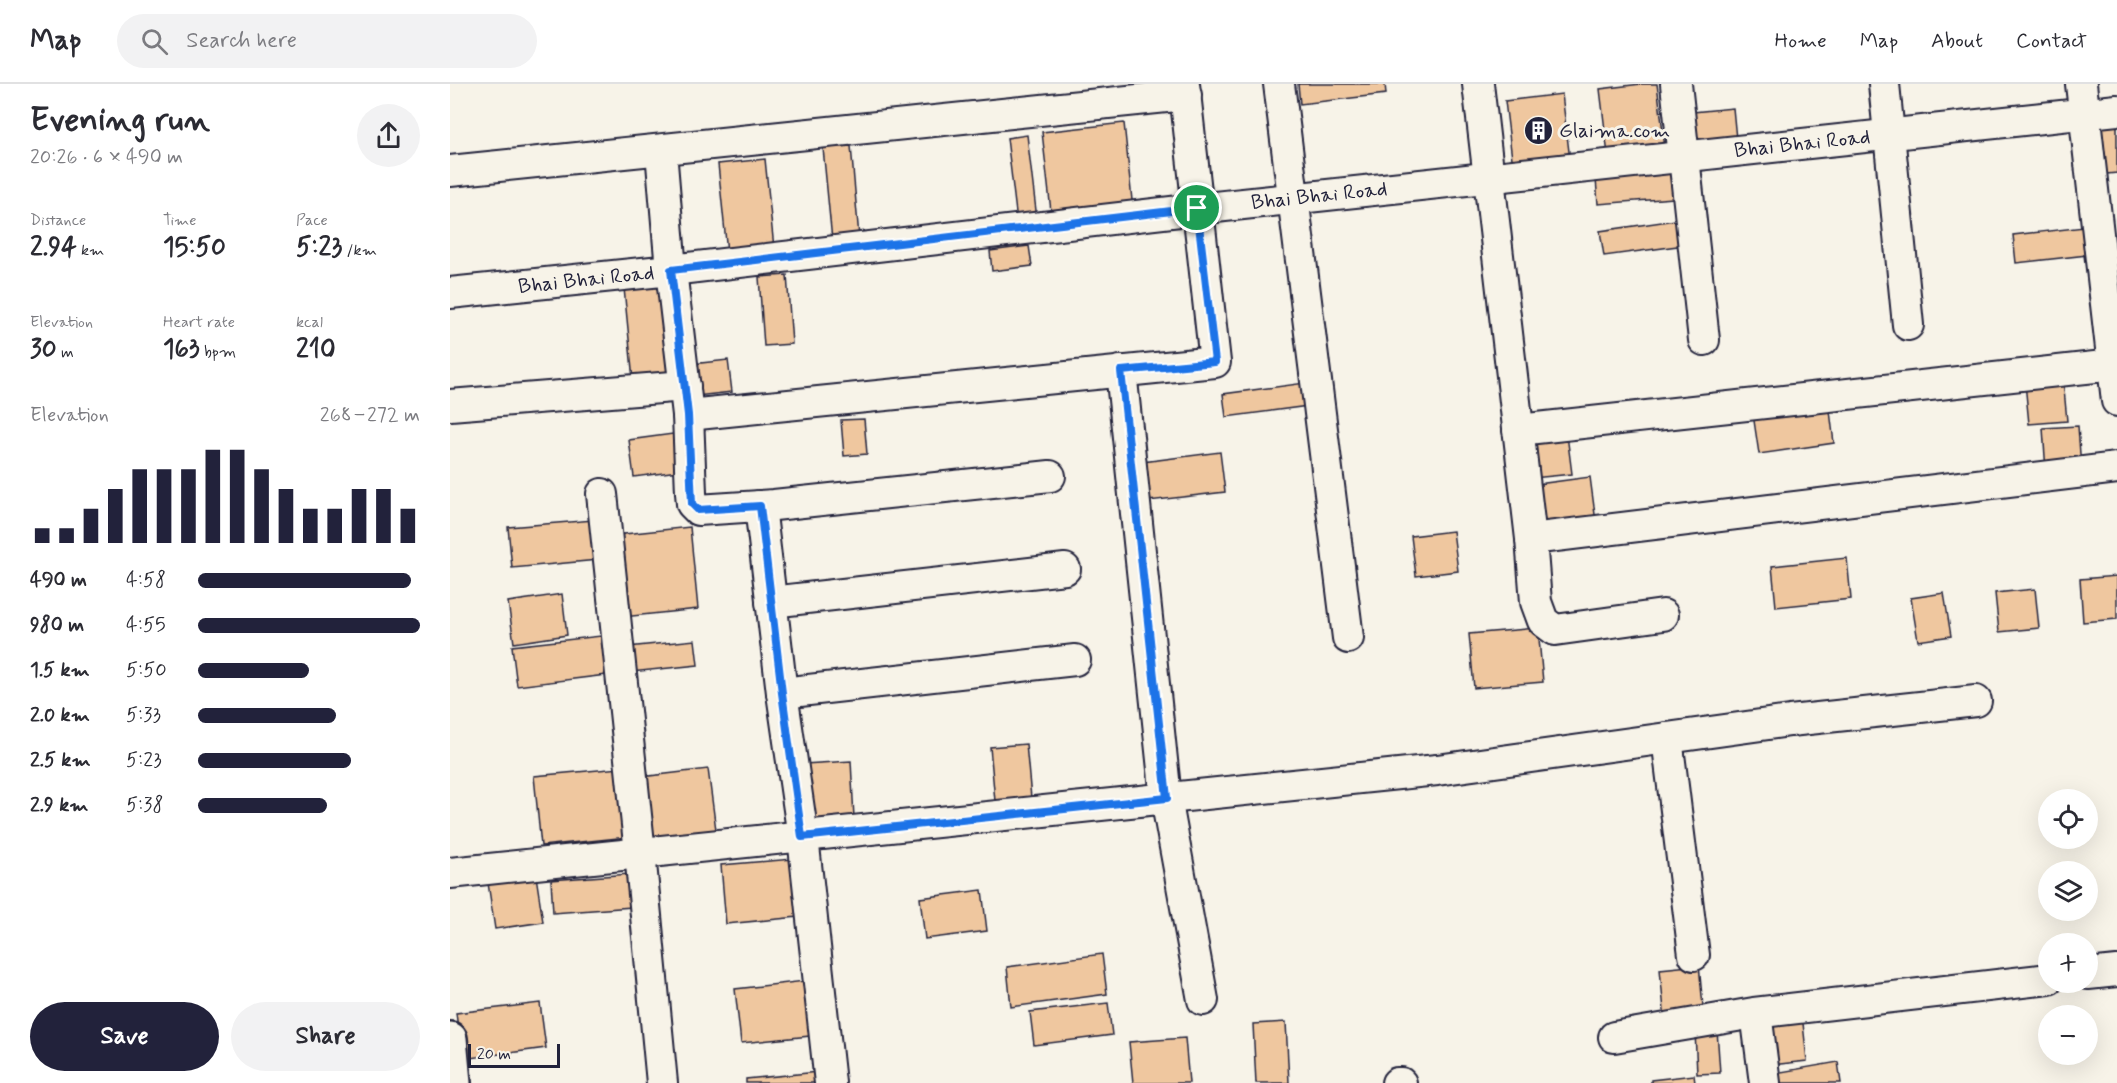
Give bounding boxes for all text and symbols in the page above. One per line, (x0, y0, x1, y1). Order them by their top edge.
search box (117, 14, 537, 68)
text: Map (30, 23, 81, 60)
icon: search (138, 25, 171, 58)
text: Search here (186, 27, 297, 55)
text: Home (1775, 27, 1827, 55)
text: Map (1860, 27, 1898, 55)
text: About (1931, 27, 1983, 55)
text: Contact (2016, 27, 2087, 55)
text: Evening run (30, 99, 210, 143)
button: share (357, 104, 420, 167)
building icon: Glaima.com (1522, 114, 1554, 146)
place label: Glaima.com (1559, 117, 1670, 145)
street label: Bhai Bhai Road (1733, 123, 1872, 165)
text: 20:26 · 6 × 490 m (30, 144, 183, 171)
street label: Bhai Bhai Road (1250, 175, 1389, 217)
pin (1171, 182, 1222, 233)
icon: arrive (1180, 191, 1213, 224)
text: Distance (30, 210, 86, 231)
text: Time (163, 210, 197, 231)
text: Pace (296, 210, 328, 231)
text: 2.94 (30, 231, 77, 265)
text: 15:50 (163, 231, 226, 265)
text: 5:23 (296, 231, 342, 265)
text: km (77, 240, 104, 261)
text: /km (342, 240, 377, 261)
street label: Bhai Bhai Road (517, 259, 656, 301)
text: Elevation (30, 312, 93, 333)
text: Heart rate (163, 312, 235, 333)
text: kcal (296, 312, 323, 333)
text: 30 (30, 333, 57, 367)
text: 163 (163, 333, 200, 367)
text: 210 (296, 333, 336, 367)
text: m (57, 342, 74, 363)
text: bpm (200, 342, 236, 363)
text: Elevation (30, 402, 109, 429)
text: 268–272 m (320, 402, 420, 429)
text: 490 m (30, 567, 87, 594)
text: 4:58 (126, 567, 166, 594)
text: 980 m (30, 612, 84, 639)
text: 4:55 (126, 612, 166, 639)
text: 1.5 km (30, 657, 90, 684)
text: 5:50 (126, 657, 167, 684)
text: 2.0 km (30, 702, 90, 729)
text: 5:33 (126, 702, 161, 729)
text: 2.5 km (30, 747, 91, 774)
text: 5:23 (126, 747, 162, 774)
map controls (2038, 789, 2098, 1065)
button: locate (2038, 789, 2098, 849)
text: 2.9 km (30, 792, 88, 819)
text: 5:38 (126, 792, 163, 819)
button: layers (2038, 861, 2098, 921)
button: + (2038, 933, 2098, 993)
button: Save (30, 1002, 219, 1071)
button: Share (231, 1002, 420, 1071)
button: − (2038, 1005, 2098, 1065)
scale bar (468, 1041, 560, 1068)
text: 20 m (477, 1044, 511, 1065)

